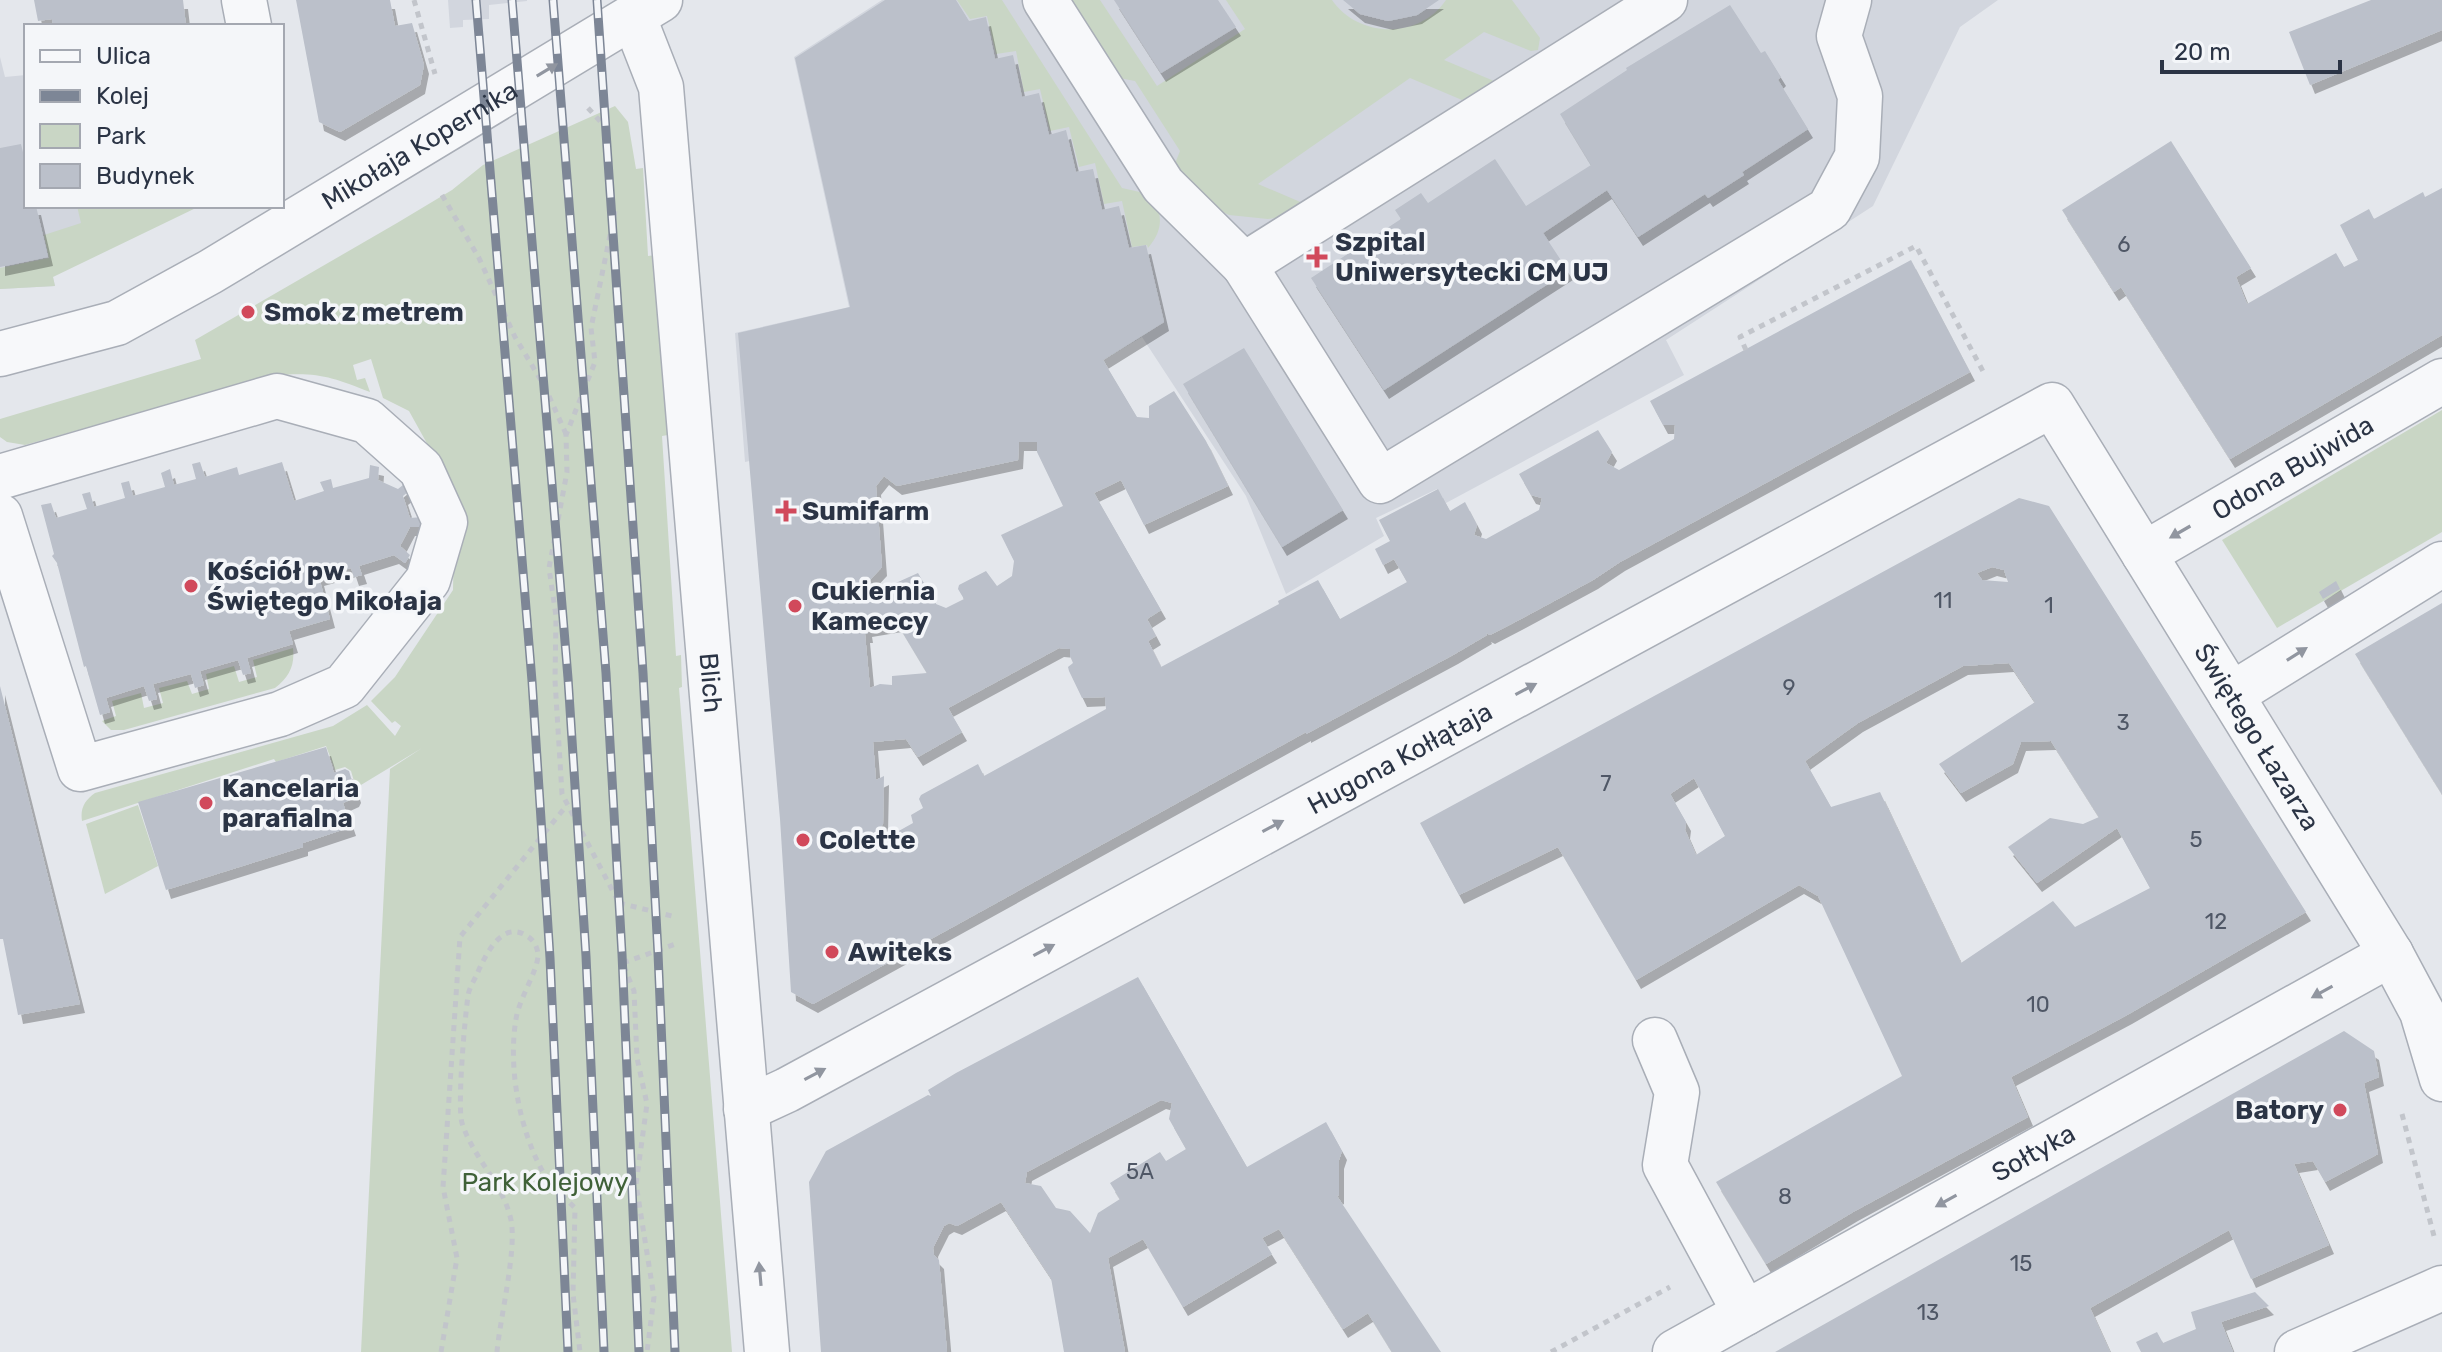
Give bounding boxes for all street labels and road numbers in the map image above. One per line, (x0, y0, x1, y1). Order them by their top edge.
street label: Mikołaja Kopernika (316, 74, 523, 216)
street label: Odona Bujwida (2207, 409, 2379, 527)
street label: Świętego Łazarza (2188, 638, 2326, 836)
street label: Blich (693, 652, 729, 714)
street label: Hugona Kołłątaja (1302, 696, 1497, 821)
street label: Sołtyka (1986, 1117, 2080, 1188)

